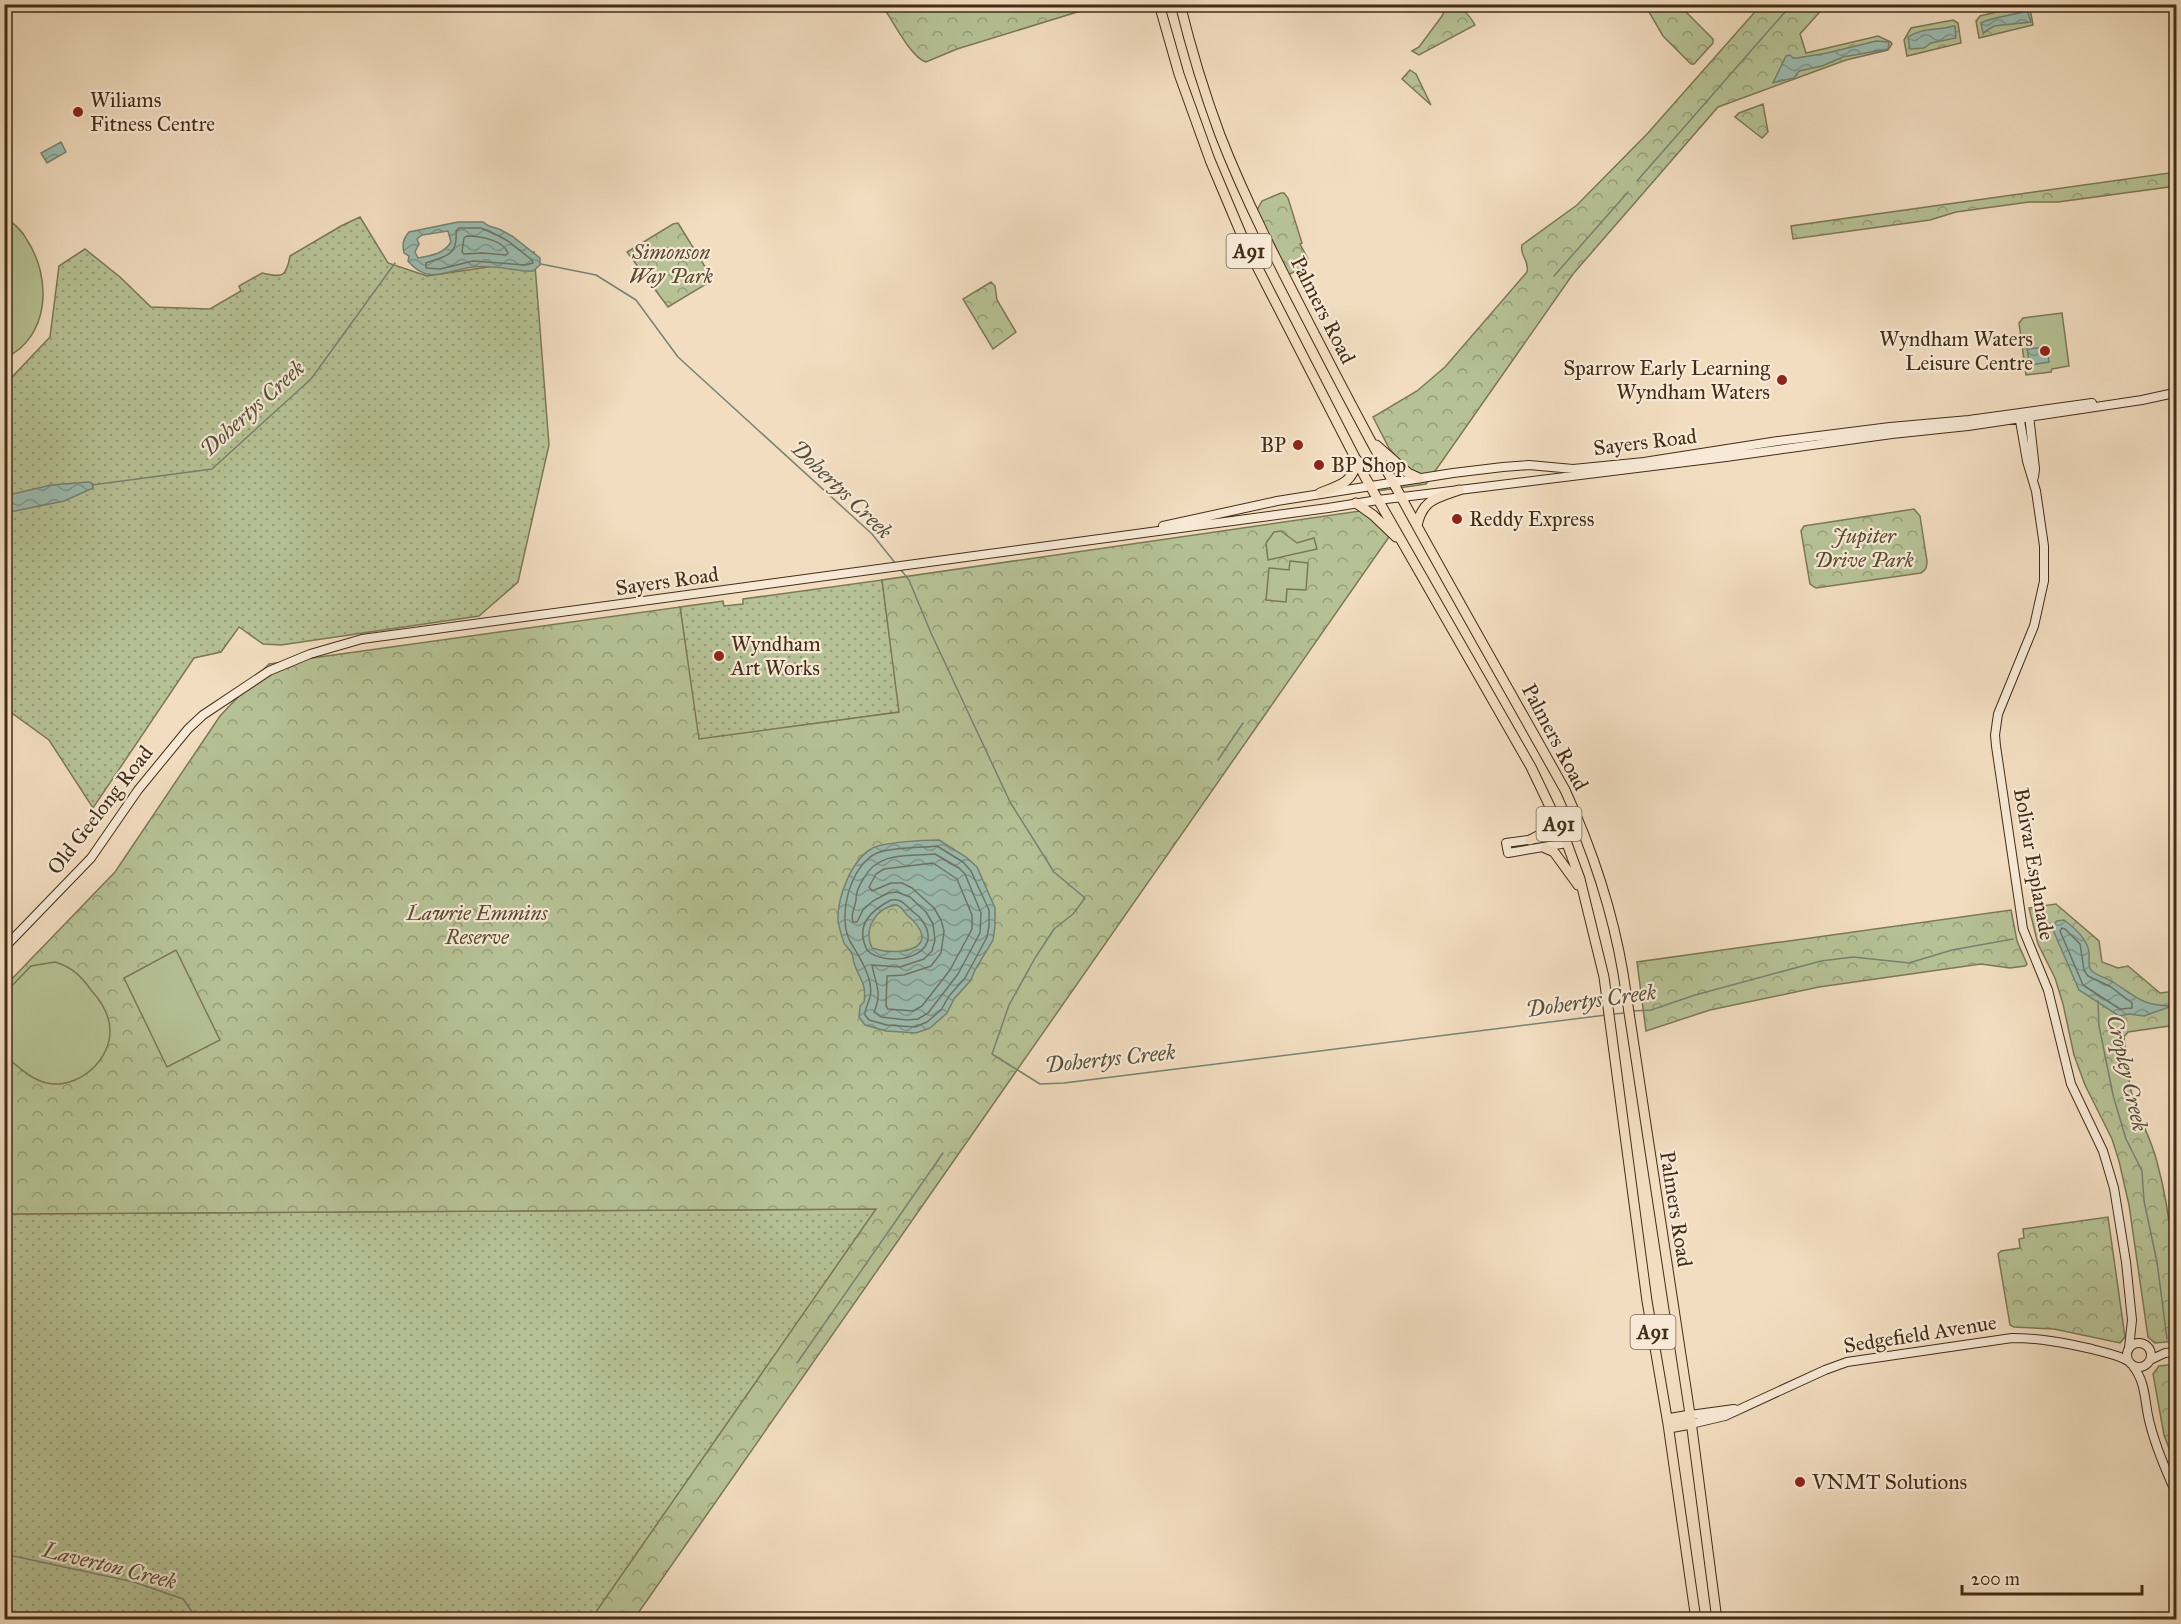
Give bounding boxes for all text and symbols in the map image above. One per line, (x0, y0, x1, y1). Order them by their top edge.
place label: Wiliams Fitness Centre (90, 87, 215, 137)
marker: Wiliams Fitness Centre (71, 105, 85, 119)
road number: A91 (1226, 234, 1272, 268)
park label: Simonson Way Park (629, 239, 714, 289)
street label: Palmers Road (1285, 252, 1361, 369)
place label: Wyndham Waters Leisure Centre (1879, 326, 2033, 376)
marker: Wyndham Waters Leisure Centre (2038, 344, 2052, 358)
water label: Dohertys Creek (195, 354, 310, 462)
place label: Sparrow Early Learning Wyndham Waters (1563, 355, 1770, 405)
marker: Sparrow Early Learning Wyndham Waters (1775, 373, 1789, 387)
street label: Sayers Road (1592, 423, 1699, 461)
place label: BP (1260, 432, 1286, 458)
water label: Dohertys Creek (785, 434, 898, 545)
marker: BP (1291, 438, 1305, 452)
place label: BP Shop (1331, 452, 1406, 478)
marker: BP Shop (1312, 458, 1326, 472)
place label: Reddy Express (1469, 506, 1594, 532)
marker: Reddy Express (1450, 512, 1464, 526)
park label: Jupiter Drive Park (1814, 523, 1915, 573)
street label: Sayers Road (614, 561, 721, 601)
place label: Wyndham Art Works (730, 631, 821, 681)
marker: Wyndham Art Works (712, 649, 726, 663)
street label: Palmers Road (1516, 679, 1594, 795)
street label: Old Geelong Road (42, 740, 159, 880)
street label: Bolivar Esplanade (2008, 786, 2060, 942)
road number: A91 (1536, 807, 1582, 841)
park label: Lawrie Emmins Reserve (405, 900, 548, 950)
water label: Dohertys Creek (1524, 978, 1658, 1023)
water label: Cropley Creek (2101, 1012, 2154, 1134)
water label: Dohertys Creek (1043, 1038, 1177, 1079)
street label: Palmers Road (1654, 1149, 1698, 1269)
street label: Sedgefield Avenue (1842, 1309, 1999, 1359)
road number: A91 (1630, 1315, 1676, 1349)
place label: VNMT Solutions (1811, 1469, 1967, 1495)
marker: VNMT Solutions (1793, 1475, 1807, 1489)
water label: Laverton Creek (39, 1536, 180, 1595)
scale bar (1962, 1558, 2142, 1596)
text: 200 m (1971, 1568, 2020, 1590)

